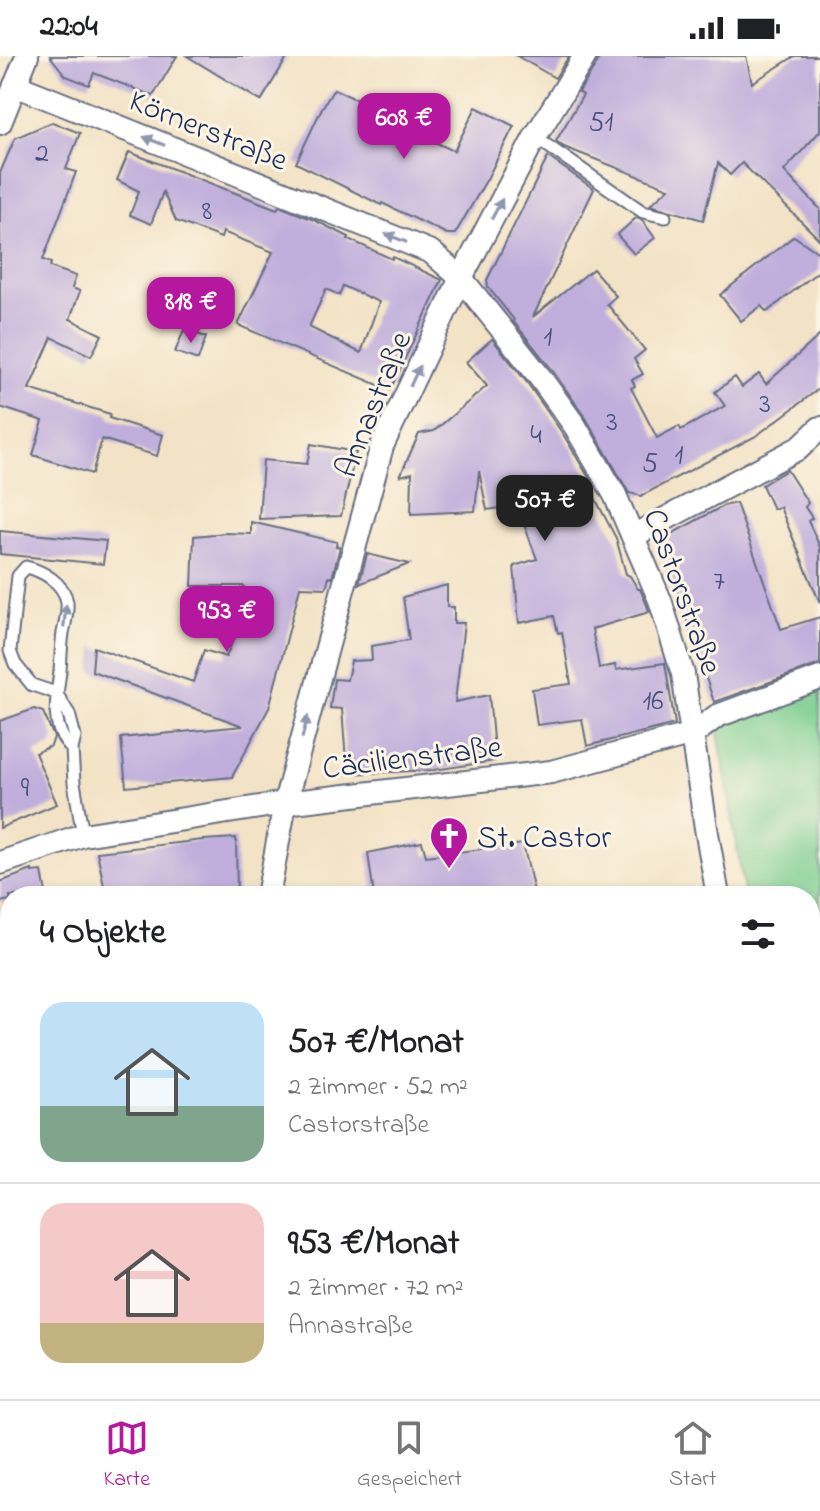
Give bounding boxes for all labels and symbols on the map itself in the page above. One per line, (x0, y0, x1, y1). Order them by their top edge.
street label: Körnerstraße (121, 79, 295, 186)
pin: 608 € (348, 93, 460, 161)
house number: 51 (589, 103, 614, 144)
house number: 2 (35, 134, 49, 175)
one-way arrow (142, 134, 166, 147)
house number: 8 (202, 192, 212, 233)
one-way arrow (491, 198, 504, 221)
one-way arrow (384, 231, 408, 244)
pin: 818 € (135, 277, 247, 345)
house number: 1 (544, 318, 553, 359)
street label: Annastraße (325, 325, 426, 485)
one-way arrow (408, 364, 422, 387)
house number: 3 (759, 385, 771, 426)
house number: 3 (606, 403, 618, 444)
house number: 4 (530, 416, 542, 457)
house number: 1 (675, 436, 684, 477)
house number: 5 (642, 444, 658, 485)
pin: 507 € (489, 475, 601, 543)
street label: Castorstraße (629, 503, 733, 682)
house number: 7 (713, 562, 725, 603)
pin: 953 € (171, 586, 283, 654)
one-way arrow (59, 603, 72, 628)
house number: 16 (642, 682, 664, 723)
one-way arrow (300, 715, 312, 740)
street label: Cäcilienstraße (320, 725, 505, 794)
house number: 9 (21, 769, 30, 810)
church icon: St. Castor (428, 815, 470, 870)
place label: St. Castor (477, 816, 611, 863)

